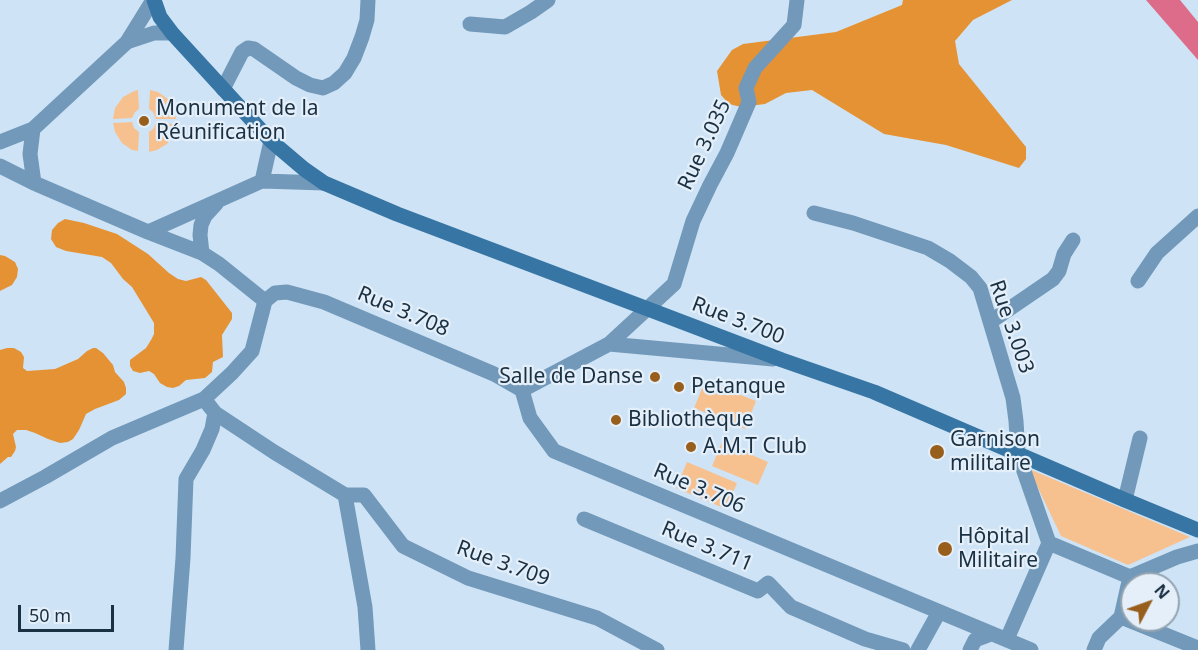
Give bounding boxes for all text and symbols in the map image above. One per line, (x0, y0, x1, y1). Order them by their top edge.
place label: Monument de la Réunification (156, 96, 319, 146)
street label: Rue 3.035 (673, 96, 737, 194)
marker: Monument de la Réunification (137, 114, 151, 128)
street label: Rue 3.003 (983, 277, 1039, 377)
street label: Rue 3.708 (353, 281, 453, 343)
street label: Rue 3.700 (688, 292, 788, 350)
place label: Salle de Danse (499, 364, 643, 390)
marker: Salle de Danse (648, 370, 662, 384)
place label: Petanque (691, 374, 786, 400)
marker: Petanque (672, 380, 686, 394)
place label: Bibliothèque (628, 407, 754, 433)
marker: Bibliothèque (609, 413, 623, 427)
place label: Garnison militaire (950, 427, 1040, 477)
place label: A.M.T Club (703, 434, 807, 460)
marker: A.M.T Club (684, 440, 698, 454)
marker: Garnison militaire (928, 443, 946, 461)
street label: Rue 3.706 (649, 458, 749, 520)
street label: Rue 3.711 (657, 516, 757, 578)
place label: Hôpital Militaire (958, 524, 1038, 574)
street label: Rue 3.709 (453, 536, 553, 592)
marker: Hôpital Militaire (936, 540, 954, 558)
north arrow (1120, 572, 1180, 632)
text: N (1149, 579, 1175, 604)
scale bar (21, 593, 117, 631)
text: 50 m (29, 603, 71, 627)

